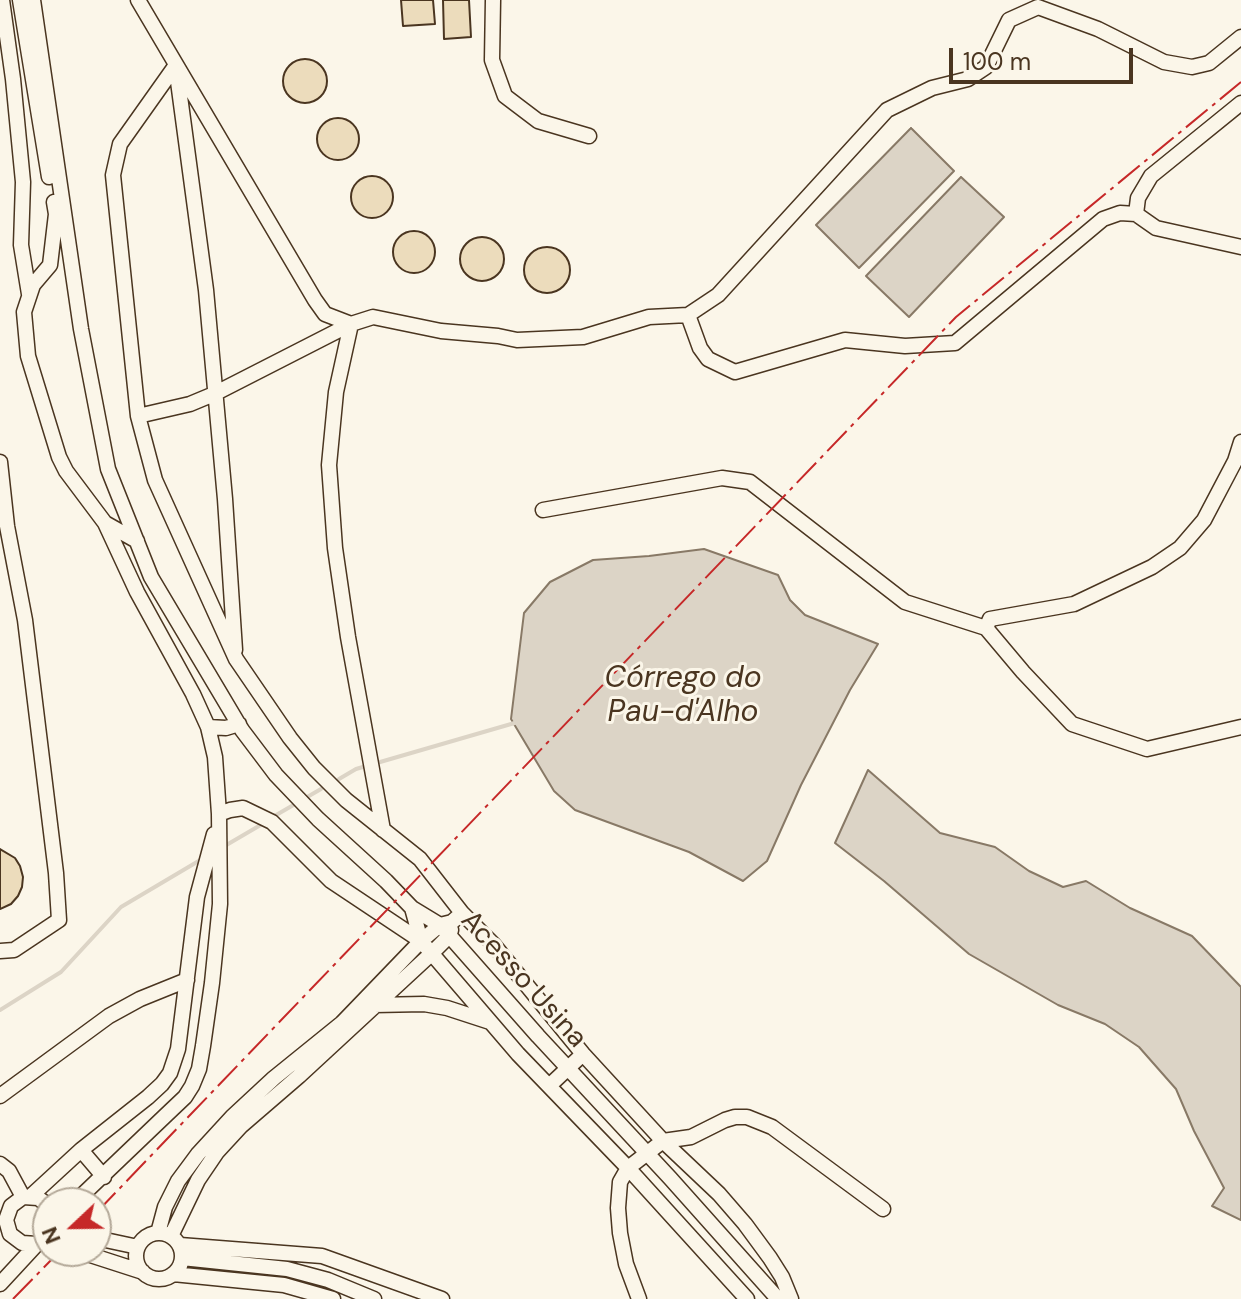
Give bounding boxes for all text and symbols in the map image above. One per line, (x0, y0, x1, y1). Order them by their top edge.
scale bar (953, 32, 1137, 82)
text: 100 m (963, 46, 1031, 77)
water label: Córrego do Pau-d'Alho (604, 661, 762, 732)
street label: Acesso Usina (453, 905, 593, 1055)
north arrow (32, 1187, 112, 1267)
text: N (35, 1223, 68, 1248)

